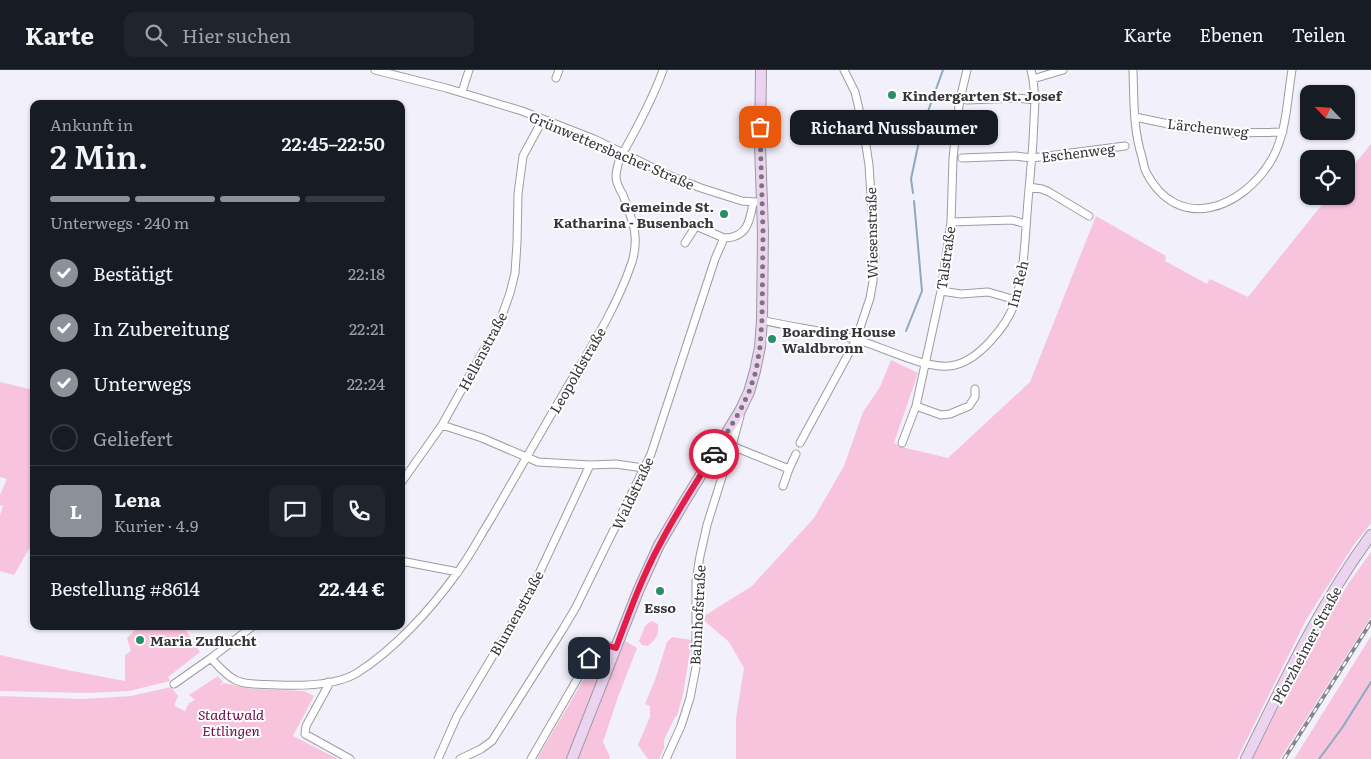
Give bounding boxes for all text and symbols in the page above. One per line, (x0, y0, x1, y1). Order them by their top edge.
search box (124, 12, 474, 57)
text: Karte (25, 17, 94, 52)
icon: search (142, 21, 170, 49)
text: Hier suchen (182, 21, 291, 49)
text: Karte (1124, 21, 1171, 48)
text: Ebenen (1199, 21, 1264, 48)
text: Teilen (1292, 21, 1346, 48)
place label: Kindergarten St. Josef (902, 85, 1064, 105)
north arrow (1300, 85, 1355, 140)
map controls (1300, 85, 1355, 205)
marker: Kindergarten St. Josef (886, 89, 898, 101)
street label: Grünwettersbacher Straße (526, 106, 698, 194)
pin (739, 106, 781, 148)
callout: Richard Nussbaumer (790, 110, 998, 144)
text: Ankunft in (50, 112, 133, 136)
icon: bag (746, 113, 774, 141)
street label: Lärchenweg (1166, 113, 1250, 141)
text: Richard Nussbaumer (810, 115, 978, 139)
text: 22:45–22:50 (282, 129, 385, 157)
text: 2 Min. (50, 131, 148, 179)
street label: Eschenweg (1040, 138, 1116, 166)
button: locate (1300, 150, 1355, 205)
street label: Wiesenstraße (860, 187, 882, 279)
place label: Gemeinde St. Katharina - Busenbach (553, 196, 714, 232)
marker: Gemeinde St. Katharina - Busenbach (718, 208, 730, 220)
text: Unterwegs · 240 m (50, 210, 189, 234)
street label: Talstraße (931, 225, 959, 291)
street label: Im Reh (1001, 258, 1033, 310)
icon: check (50, 259, 78, 287)
text: Bestätigt (93, 259, 173, 287)
text: 22:18 (348, 261, 385, 285)
street label: Hellenstraße (453, 308, 511, 394)
icon: check (50, 314, 78, 342)
text: In Zubereitung (93, 314, 229, 342)
text: 22:21 (349, 316, 385, 340)
place label: Boarding House Waldbronn (782, 321, 896, 357)
street label: Leopoldstraße (544, 323, 610, 417)
marker: Boarding House Waldbronn (766, 333, 778, 345)
icon: check (50, 369, 78, 397)
text: Unterwegs (93, 369, 191, 397)
text: 22:24 (347, 371, 385, 395)
text: Geliefert (93, 424, 173, 452)
courier (689, 429, 739, 479)
icon: car (700, 440, 728, 468)
street label: Waldstraße (606, 453, 658, 533)
text: Lena (114, 485, 161, 513)
button: chat (269, 485, 321, 537)
button: phone (333, 485, 385, 537)
text: L (70, 497, 82, 525)
text: Kurier · 4.9 (114, 513, 198, 537)
street label: Bahnhofstraße (684, 564, 710, 666)
street label: Blumenstraße (484, 567, 548, 659)
text: Bestellung #8614 (50, 574, 200, 602)
text: 22.44 € (319, 574, 385, 602)
street label: Pforzheimer Straße (1266, 583, 1346, 707)
marker: Esso (654, 585, 666, 597)
place label: Esso (644, 597, 676, 617)
place label: Maria Zuflucht (150, 630, 258, 650)
marker: Maria Zuflucht (134, 634, 146, 646)
pin (568, 637, 610, 679)
icon: home (575, 644, 603, 672)
park label: Stadtwald Ettlingen (198, 704, 264, 740)

